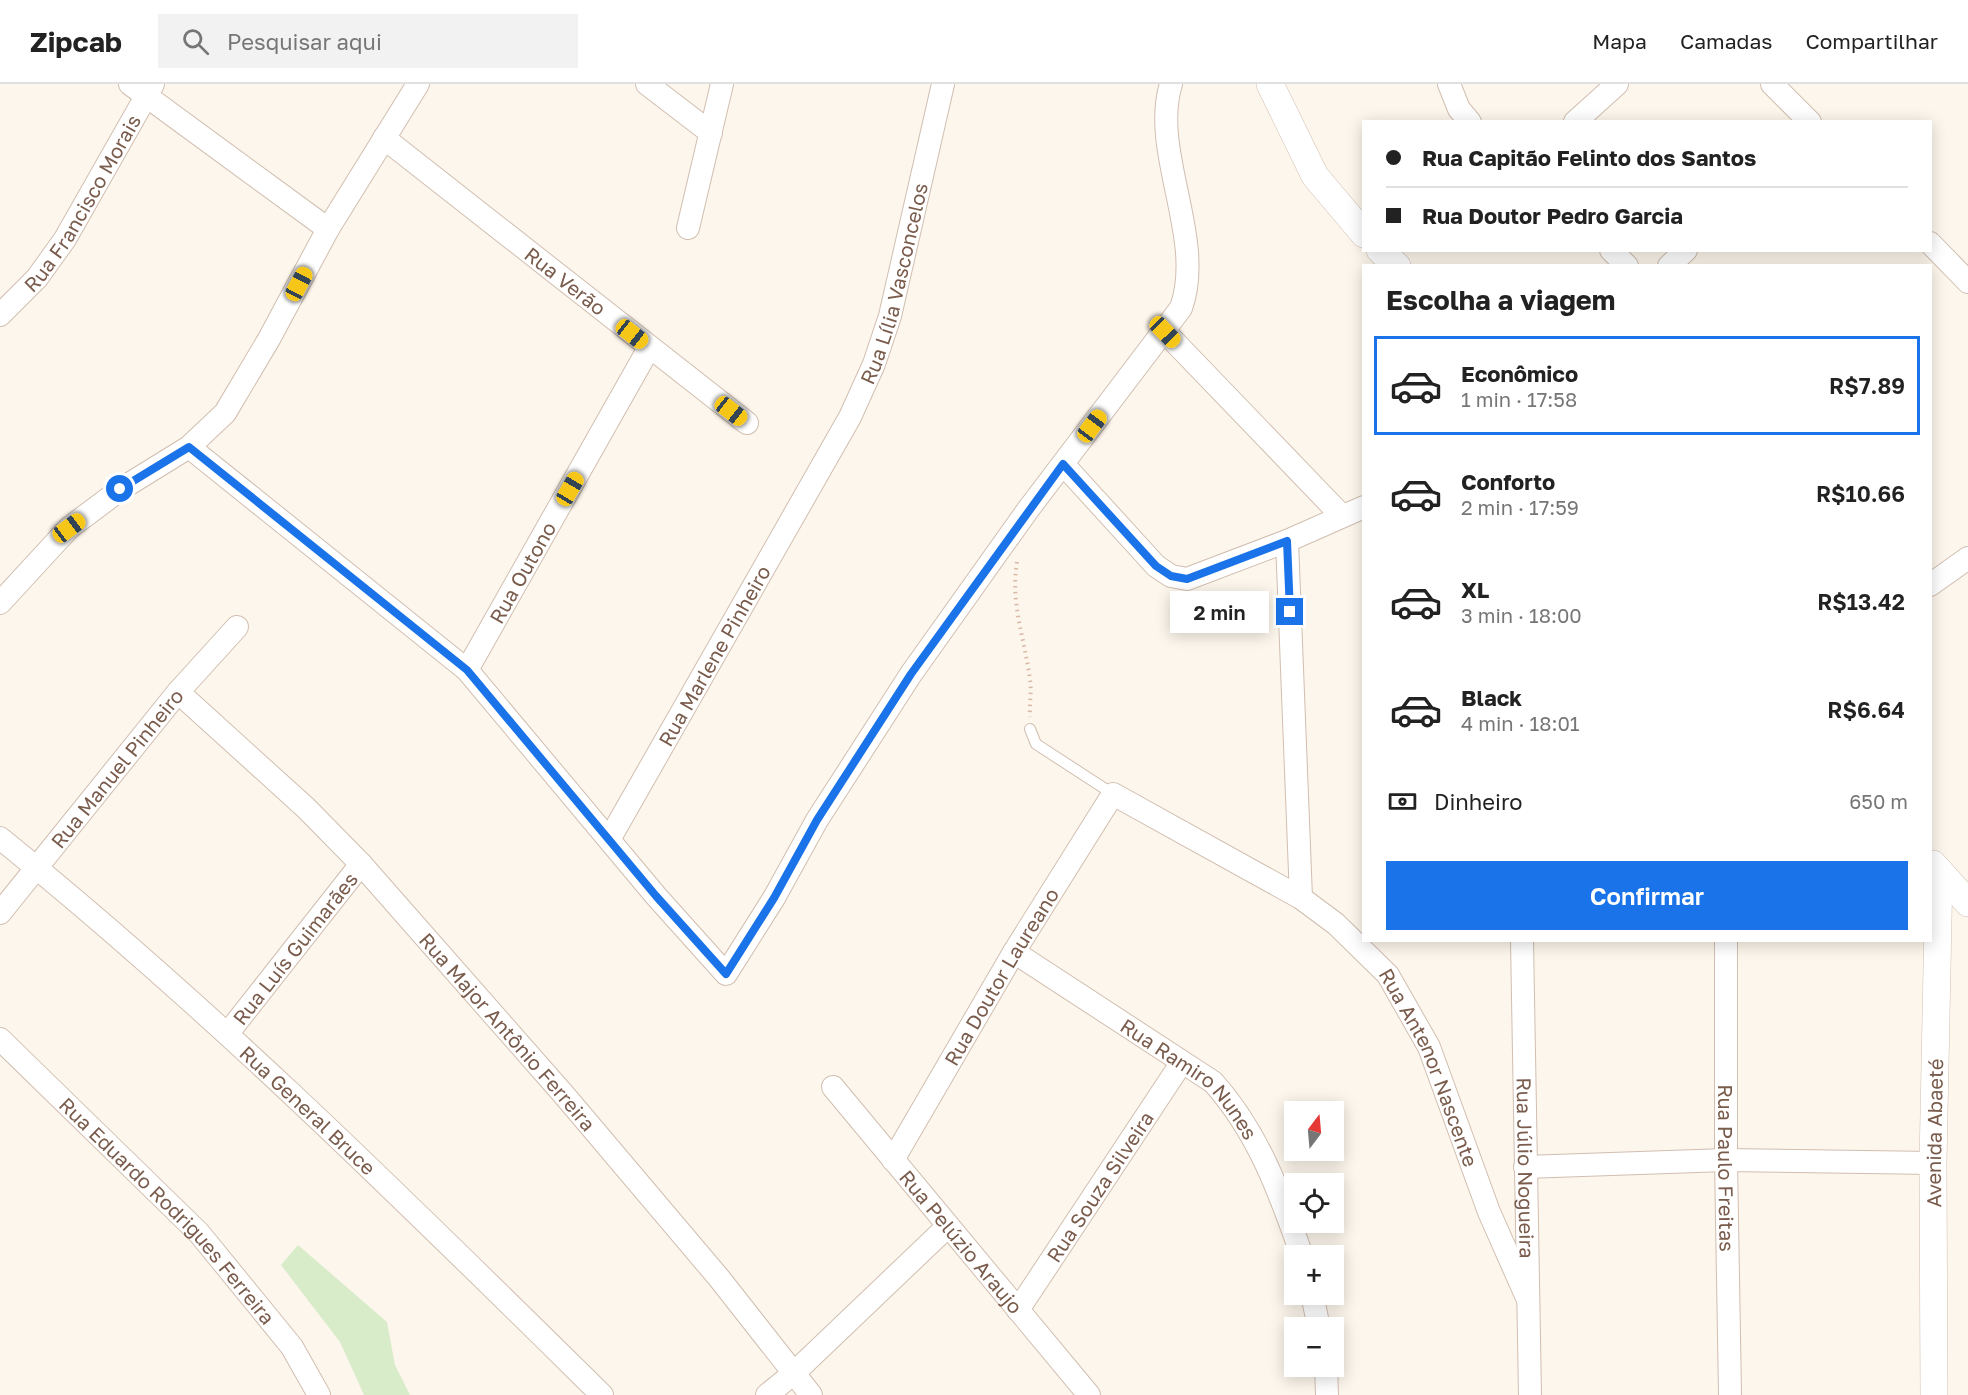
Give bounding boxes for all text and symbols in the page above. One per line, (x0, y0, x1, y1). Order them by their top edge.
search box (158, 14, 578, 68)
text: Zipcab (30, 25, 122, 58)
icon: search (179, 25, 212, 58)
text: Pesquisar aqui (227, 28, 382, 55)
text: Mapa (1592, 28, 1647, 54)
text: Camadas (1680, 28, 1772, 54)
text: Compartilhar (1805, 28, 1938, 54)
street label: Rua Francisco Morais (19, 110, 145, 296)
text: Rua Capitão Felinto dos Santos (1422, 144, 1756, 171)
street label: Rua Lília Vasconcelos (855, 180, 932, 388)
text: Rua Doutor Pedro Garcia (1422, 202, 1683, 229)
street label: Rua Verão (520, 241, 611, 320)
car (283, 264, 315, 304)
text: Escolha a viagem (1386, 284, 1615, 316)
car (1146, 313, 1184, 351)
car (612, 316, 652, 352)
icon: car (1389, 359, 1443, 413)
text: Econômico (1461, 360, 1578, 387)
text: R$7.89 (1829, 372, 1905, 399)
text: 1 min · 17:58 (1461, 387, 1577, 411)
car (711, 393, 751, 429)
car (1074, 406, 1110, 446)
icon: car (1389, 467, 1443, 521)
text: Conforto (1461, 468, 1555, 495)
car (553, 469, 587, 509)
route start (106, 475, 133, 502)
text: R$10.66 (1816, 480, 1905, 507)
text: 2 min · 17:59 (1461, 495, 1579, 519)
car (49, 510, 89, 546)
street label: Rua Outono (484, 517, 560, 628)
street label: Rua Marlene Pinheiro (653, 561, 775, 750)
icon: car (1389, 575, 1443, 629)
text: XL (1461, 576, 1489, 603)
text: R$13.42 (1817, 588, 1905, 615)
callout: 2 min (1170, 591, 1269, 633)
route end (1276, 598, 1303, 625)
text: 2 min (1194, 600, 1246, 624)
text: 3 min · 18:00 (1461, 603, 1582, 627)
icon: car (1389, 683, 1443, 737)
street label: Rua Manuel Pinheiro (45, 684, 188, 852)
text: Black (1461, 684, 1522, 711)
text: R$6.64 (1827, 696, 1905, 723)
text: 4 min · 18:01 (1461, 711, 1580, 735)
icon: cash (1386, 785, 1419, 818)
text: Dinheiro (1434, 788, 1523, 815)
text: 650 m (1849, 789, 1908, 813)
button: Confirmar (1386, 861, 1908, 930)
street label: Rua Luís Guimarães (227, 867, 362, 1029)
street label: Rua Doutor Laureano (939, 883, 1063, 1069)
street label: Rua Major Antônio Ferreira (415, 928, 601, 1135)
street label: Rua Antenor Nascente (1375, 964, 1483, 1170)
street label: Rua Ramiro Nunes (1116, 1013, 1263, 1144)
street label: Rua General Bruce (235, 1040, 381, 1179)
street label: Avenida Abaeté (1921, 1058, 1947, 1208)
street label: Rua Júlio Nogueira (1512, 1077, 1540, 1259)
street label: Rua Paulo Freitas (1714, 1084, 1740, 1252)
street label: Rua Eduardo Rodrigues Ferreira (55, 1092, 280, 1329)
north arrow (1284, 1101, 1344, 1161)
map controls (1284, 1101, 1344, 1377)
street label: Rua Souza Silveira (1041, 1107, 1158, 1267)
street label: Rua Pelúzio Araujo (895, 1165, 1028, 1318)
button: locate (1284, 1173, 1344, 1233)
button: + (1284, 1245, 1344, 1305)
button: − (1284, 1317, 1344, 1377)

